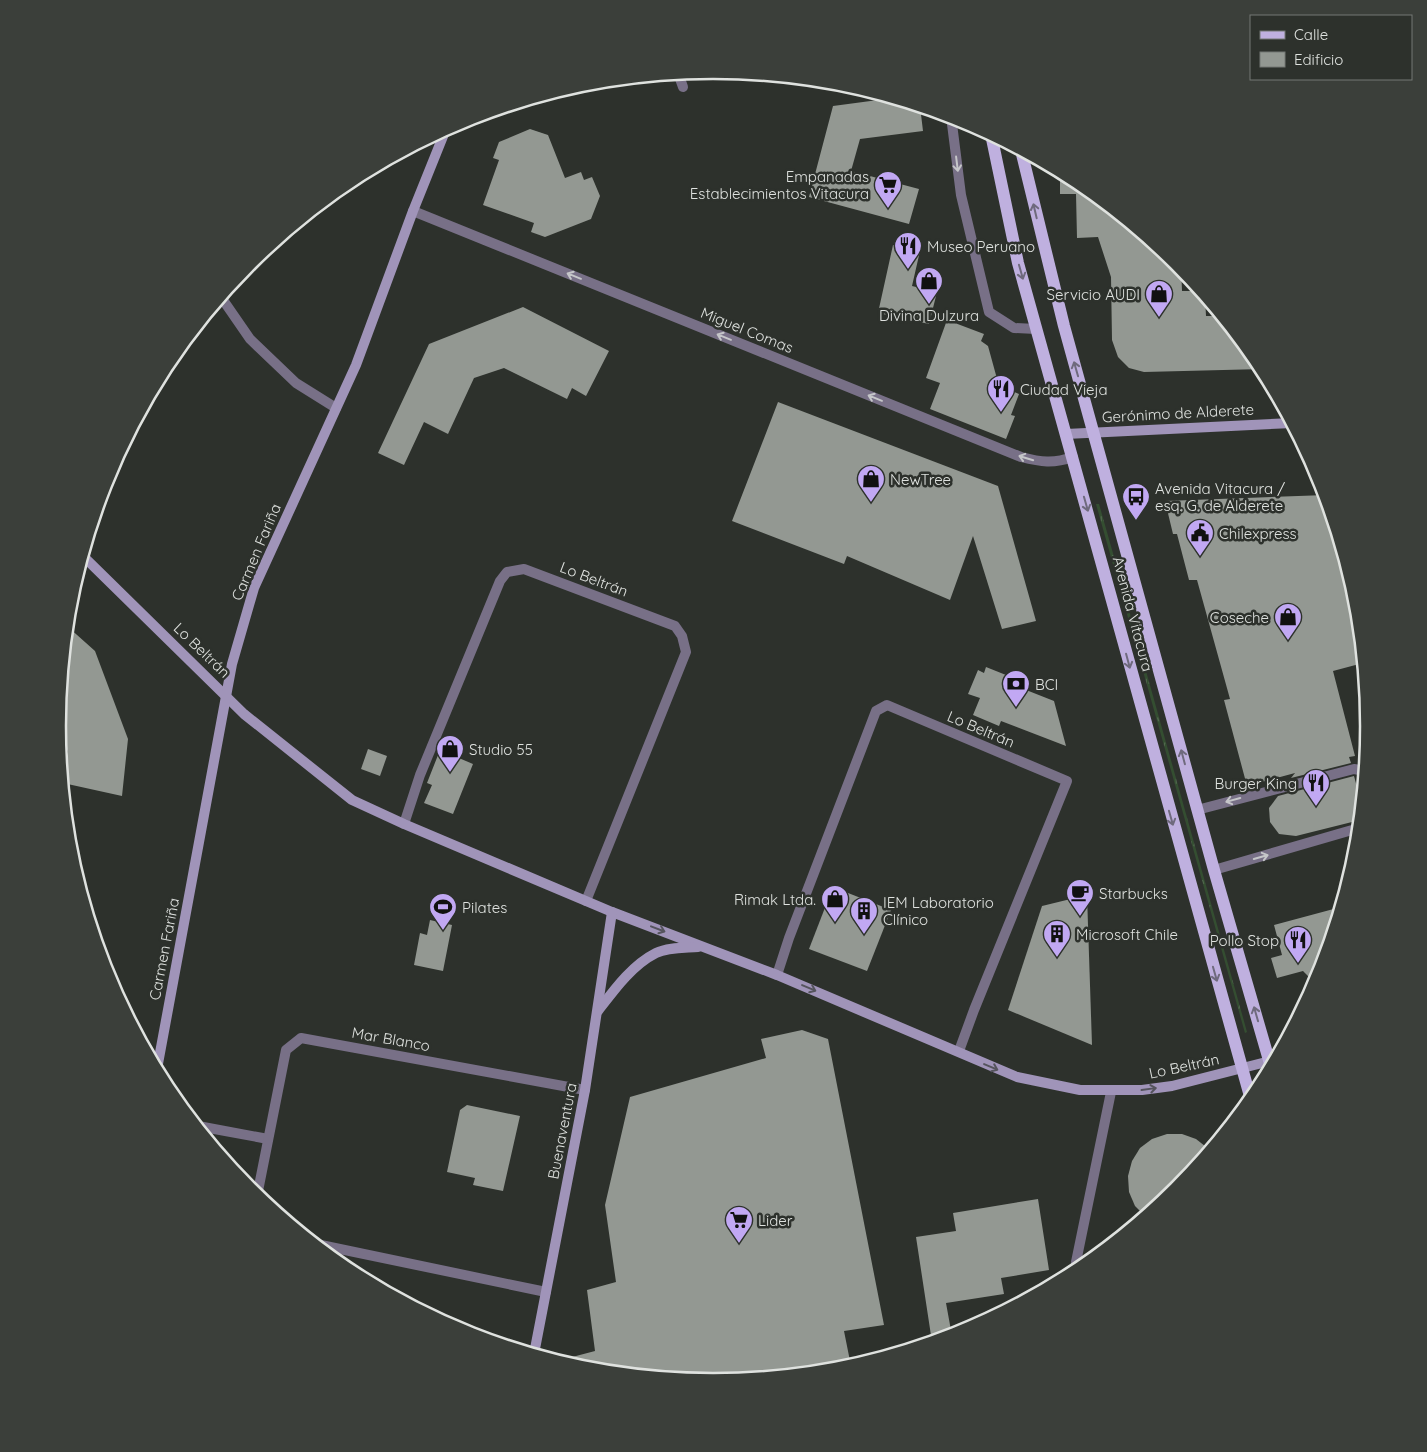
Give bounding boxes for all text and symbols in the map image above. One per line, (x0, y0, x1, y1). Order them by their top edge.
legend (1250, 15, 1412, 80)
text: Calle (1294, 25, 1328, 44)
text: Edificio (1294, 50, 1343, 69)
one-way arrow (953, 156, 963, 172)
place label: Empanadas Establecimientos Vitacura (690, 167, 869, 203)
supermarket icon: Empanadas Establecimientos Vitacura (873, 170, 903, 209)
one-way arrow (1030, 203, 1039, 219)
restaurant icon: Museo Peruano (893, 231, 923, 270)
place label: Museo Peruano (927, 237, 1035, 256)
one-way arrow (1016, 264, 1026, 280)
shop icon: Divina Dulzura (914, 266, 944, 305)
one-way arrow (567, 271, 582, 280)
shop icon: Servicio AUDI (1144, 279, 1174, 318)
place label: Servicio AUDI (1047, 285, 1140, 304)
street label: Miguel Comas (698, 303, 796, 357)
place label: Divina Dulzura (879, 306, 979, 325)
one-way arrow (717, 332, 733, 341)
one-way arrow (1070, 362, 1080, 378)
restaurant icon: Ciudad Vieja (986, 374, 1016, 413)
place label: Ciudad Vieja (1020, 380, 1108, 399)
one-way arrow (868, 392, 883, 402)
street label: Gerónimo de Alderete (1102, 400, 1254, 426)
one-way arrow (1019, 453, 1034, 462)
shop icon: NewTree (856, 464, 886, 503)
place label: NewTree (890, 470, 951, 489)
place label: Avenida Vitacura / esq. G. de Alderete (1155, 479, 1285, 515)
bus stop icon: Avenida Vitacura / esq. G. de Alderete (1121, 482, 1151, 521)
one-way arrow (1082, 496, 1092, 512)
street label: Carmen Fariña (227, 501, 285, 603)
public building icon: Chilexpress (1185, 518, 1215, 557)
place label: Chilexpress (1219, 524, 1297, 543)
street label: Avenida Vitacura (1109, 554, 1157, 674)
street label: Lo Beltrán (557, 557, 631, 601)
shop icon: Coseche (1273, 602, 1303, 641)
place label: Coseche (1210, 608, 1269, 627)
street label: Lo Beltrán (170, 618, 234, 682)
one-way arrow (1124, 652, 1134, 668)
bank icon: BCI (1001, 669, 1031, 708)
place label: BCI (1035, 675, 1058, 694)
street label: Lo Beltrán (945, 706, 1017, 752)
shop icon: Studio 55 (435, 734, 465, 773)
place label: Studio 55 (469, 740, 533, 759)
one-way arrow (1178, 750, 1187, 766)
restaurant icon: Burger King (1301, 768, 1331, 807)
place label: Burger King (1214, 774, 1297, 793)
one-way arrow (1226, 796, 1242, 806)
one-way arrow (1167, 809, 1177, 825)
one-way arrow (1252, 851, 1268, 861)
cafe icon: Starbucks (1065, 878, 1095, 917)
shop icon: Rimak Ltda. (820, 884, 850, 923)
place label: Starbucks (1099, 884, 1168, 903)
place label: Rimak Ltda. (734, 890, 816, 909)
sports icon: Pilates (428, 892, 458, 931)
place label: IEM Laboratorio Clínico (883, 893, 994, 929)
street label: Carmen Fariña (145, 896, 183, 1002)
building icon: IEM Laboratorio Clínico (849, 896, 879, 935)
place label: Pilates (462, 898, 507, 917)
building icon: Microsoft Chile (1042, 919, 1072, 958)
one-way arrow (650, 925, 665, 934)
place label: Microsoft Chile (1076, 925, 1178, 944)
restaurant icon: Pollo Stop (1283, 925, 1313, 964)
place label: Pollo Stop (1210, 931, 1279, 950)
one-way arrow (1211, 966, 1221, 982)
one-way arrow (801, 984, 816, 994)
one-way arrow (1251, 1007, 1261, 1023)
street label: Mar Blanco (350, 1023, 432, 1055)
street label: Lo Beltrán (1147, 1049, 1221, 1083)
one-way arrow (983, 1063, 998, 1072)
street label: Buenaventura (543, 1081, 581, 1181)
one-way arrow (1141, 1084, 1157, 1094)
supermarket icon: Lider (724, 1205, 754, 1244)
place label: Lider (758, 1211, 793, 1230)

